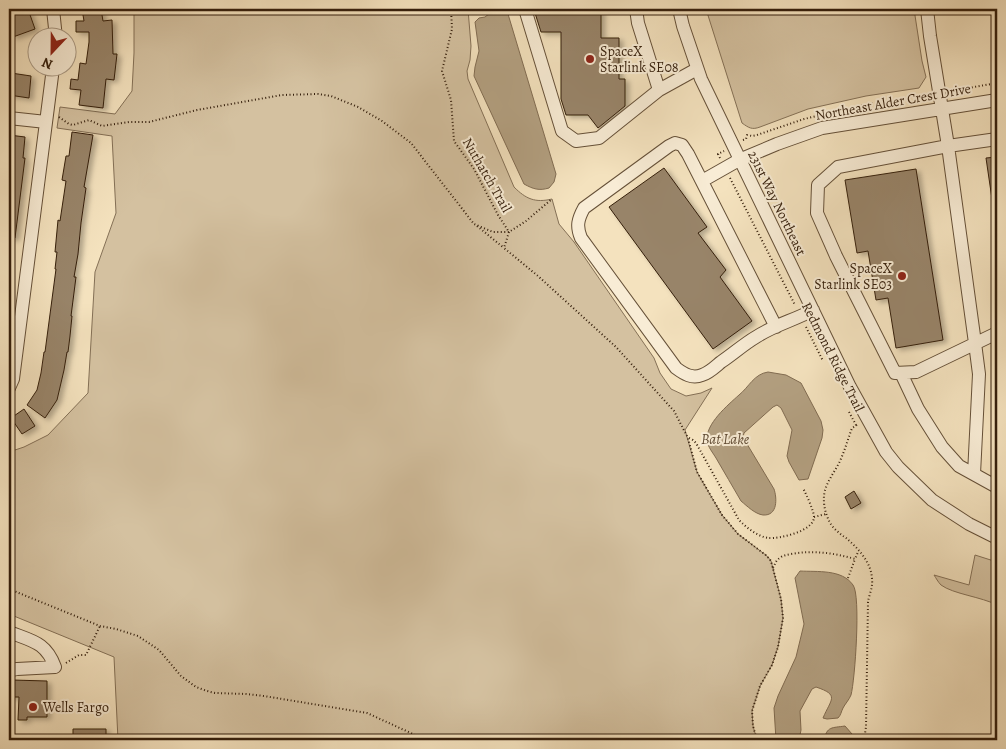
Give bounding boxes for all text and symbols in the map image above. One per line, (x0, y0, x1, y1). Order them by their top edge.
north arrow (28, 28, 78, 78)
place label: SpaceX Starlink SE08 (600, 42, 679, 77)
text: N (39, 53, 56, 74)
marker: SpaceX Starlink SE08 (584, 53, 596, 65)
street label: Northeast Alder Crest Drive (814, 79, 972, 125)
street label: Nuthatch Trail (458, 134, 516, 216)
street label: 231st Way Northeast (743, 147, 811, 259)
place label: SpaceX Starlink SE03 (814, 259, 893, 294)
marker: SpaceX Starlink SE03 (896, 270, 908, 282)
street label: Redmond Ridge Trail (797, 299, 869, 416)
water label: Bat Lake (701, 429, 750, 449)
place label: Wells Fargo (42, 698, 109, 717)
marker: Wells Fargo (27, 701, 39, 713)

